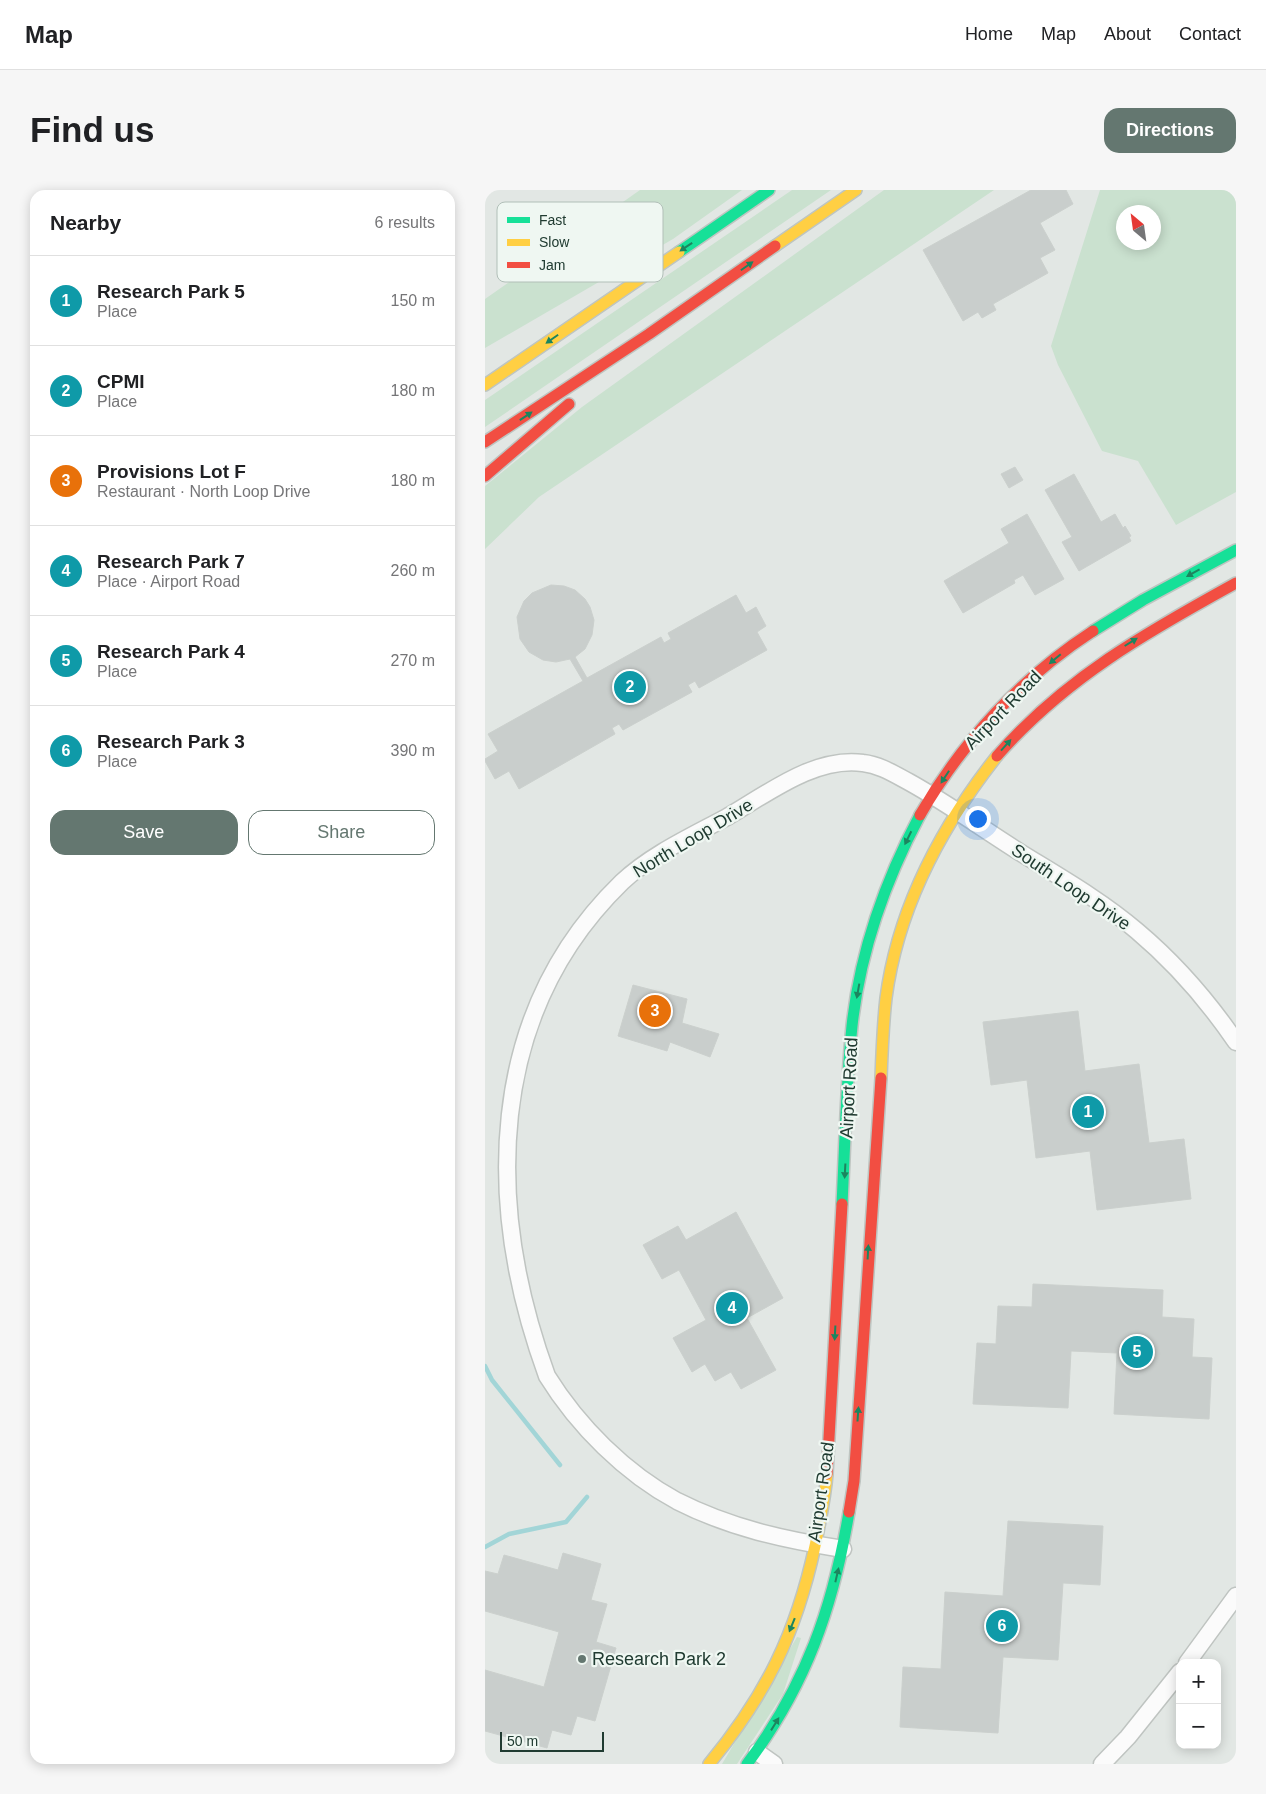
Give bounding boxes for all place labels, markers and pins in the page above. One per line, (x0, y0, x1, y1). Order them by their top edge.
pin: 2 (614, 668, 646, 706)
pin: 3 (639, 992, 671, 1030)
pin: 1 (1072, 1093, 1104, 1131)
pin: 4 (716, 1289, 748, 1327)
pin: 5 (1121, 1333, 1153, 1371)
pin: 6 (986, 1607, 1018, 1645)
place label: Research Park 2 (592, 1649, 726, 1669)
marker: Research Park 2 (576, 1653, 588, 1665)

